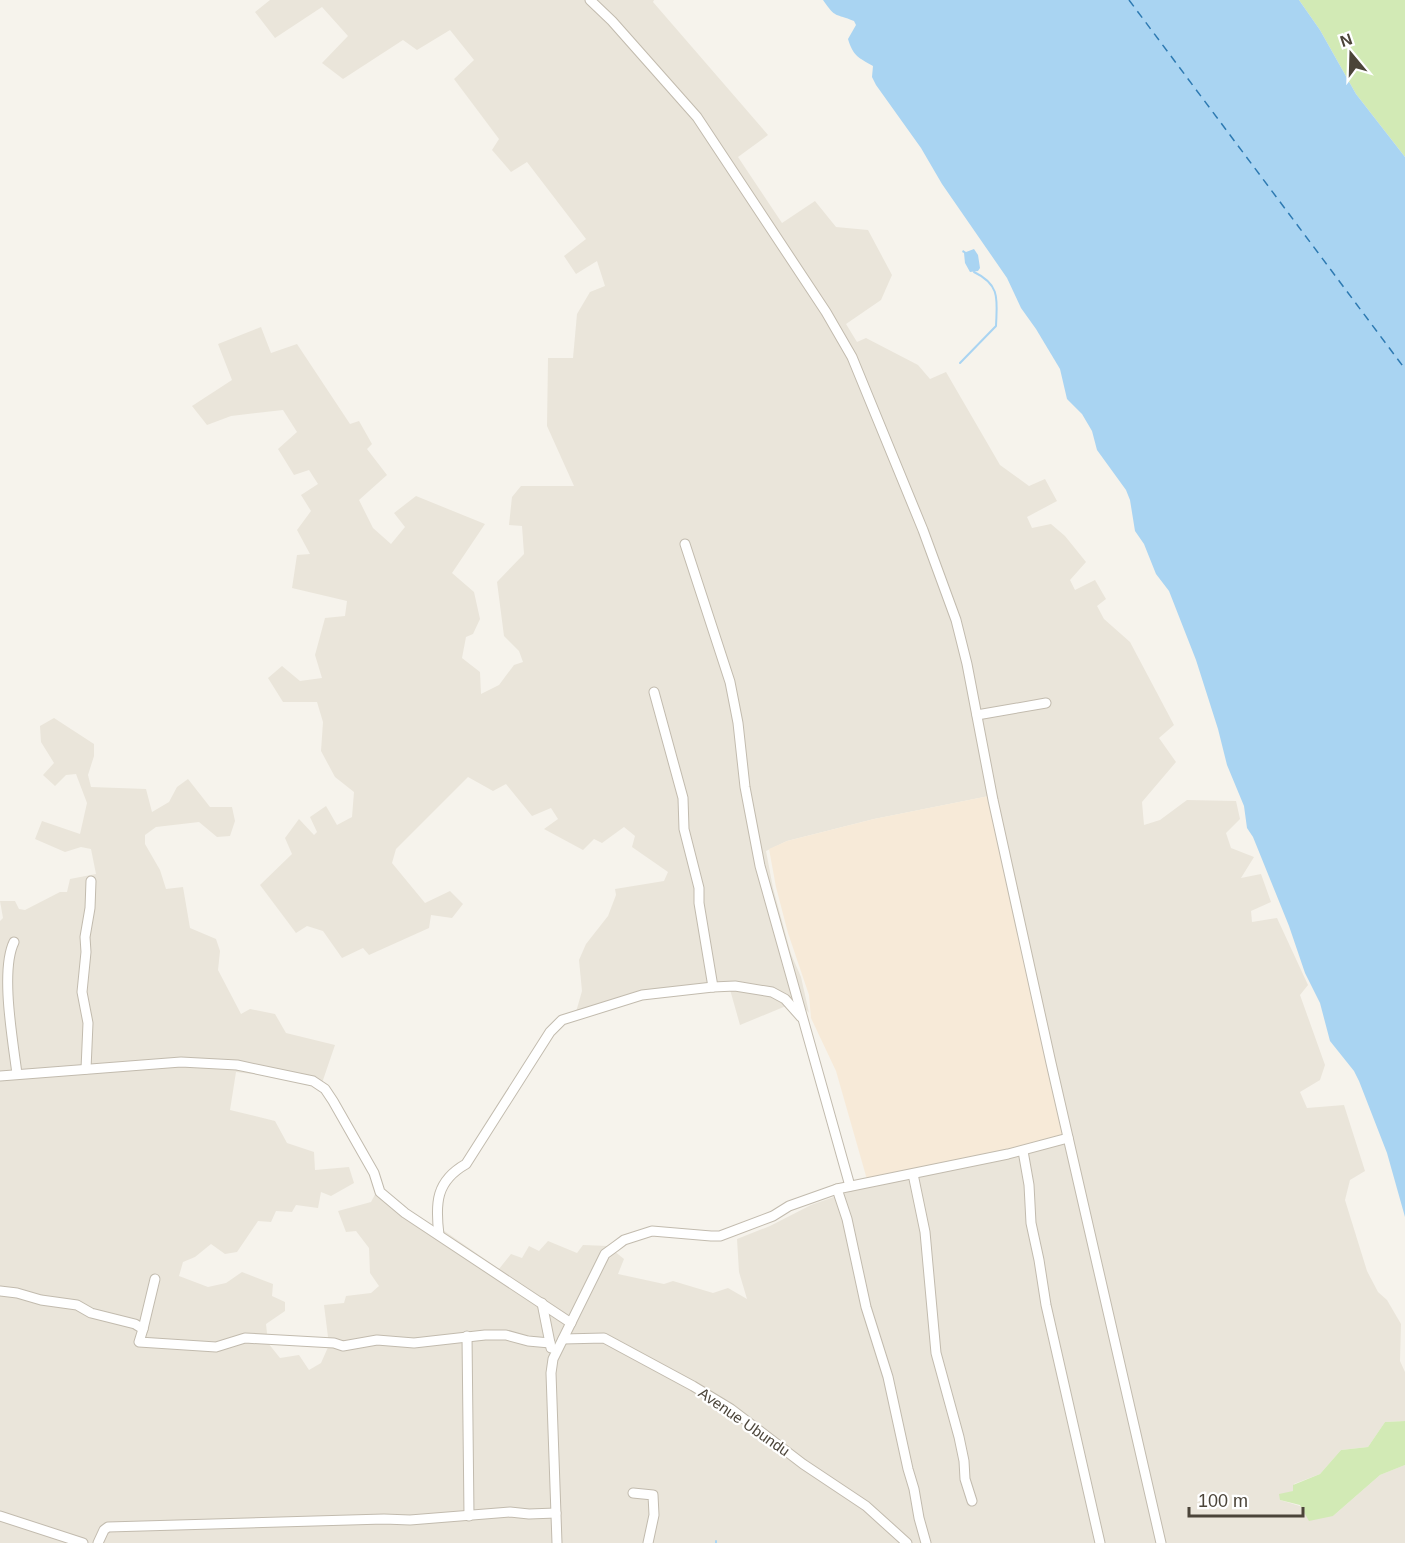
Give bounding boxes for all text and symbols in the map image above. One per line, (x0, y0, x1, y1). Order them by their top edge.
north arrow (1321, 24, 1381, 84)
text: N (1338, 30, 1355, 50)
street label: Avenue Ubundu (695, 1384, 793, 1459)
scale bar (1189, 1480, 1303, 1518)
text: 100 m (1198, 1491, 1248, 1511)

